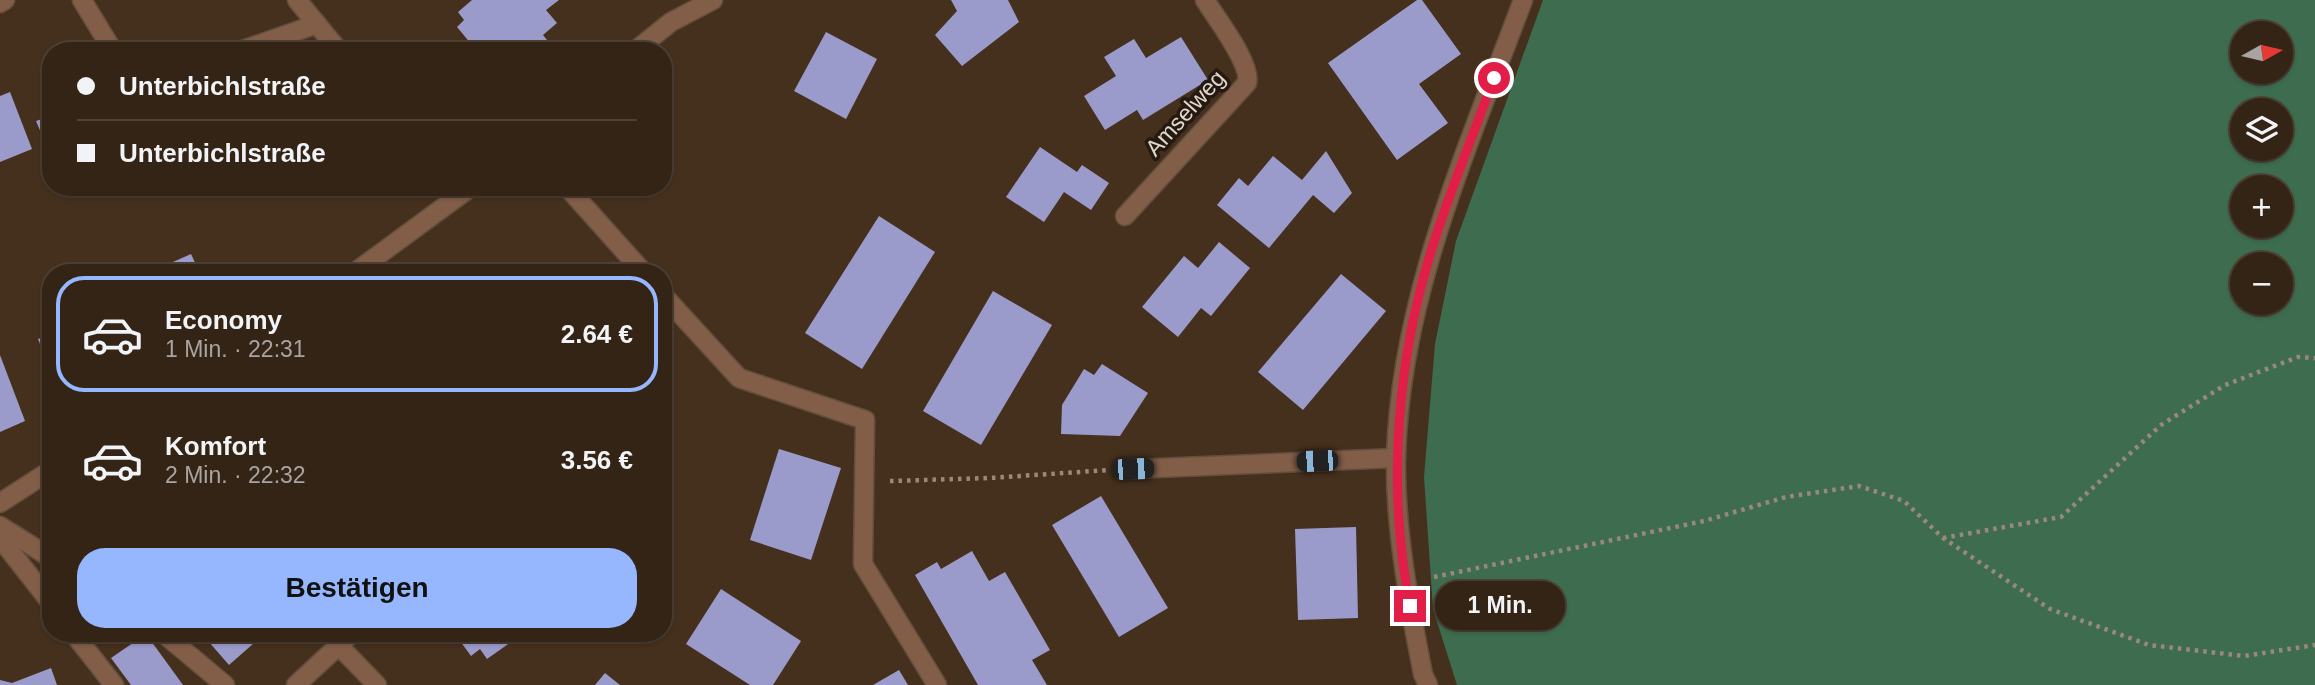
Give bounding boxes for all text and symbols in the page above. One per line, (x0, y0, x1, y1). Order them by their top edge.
north arrow (2230, 21, 2292, 84)
map controls (2230, 21, 2293, 315)
route start (1478, 62, 1510, 94)
street label: Amselweg (1140, 65, 1230, 161)
text: Unterbichlstraße (119, 71, 326, 101)
button: layers (2230, 98, 2293, 161)
text: Unterbichlstraße (119, 138, 326, 168)
button: + (2230, 175, 2293, 238)
button: − (2230, 252, 2293, 315)
icon: car (81, 303, 144, 366)
text: Economy (165, 305, 282, 335)
text: 2.64 € (561, 319, 633, 349)
text: 1 Min. · 22:31 (165, 336, 306, 362)
icon: car (81, 429, 144, 492)
text: Komfort (165, 431, 266, 461)
text: 3.56 € (561, 445, 633, 475)
car (1296, 450, 1339, 472)
car (1112, 458, 1155, 480)
text: 2 Min. · 22:32 (165, 462, 306, 488)
button: Bestätigen (77, 548, 637, 628)
callout: 1 Min. (1434, 582, 1564, 630)
route end (1394, 590, 1426, 622)
text: 1 Min. (1467, 592, 1533, 618)

